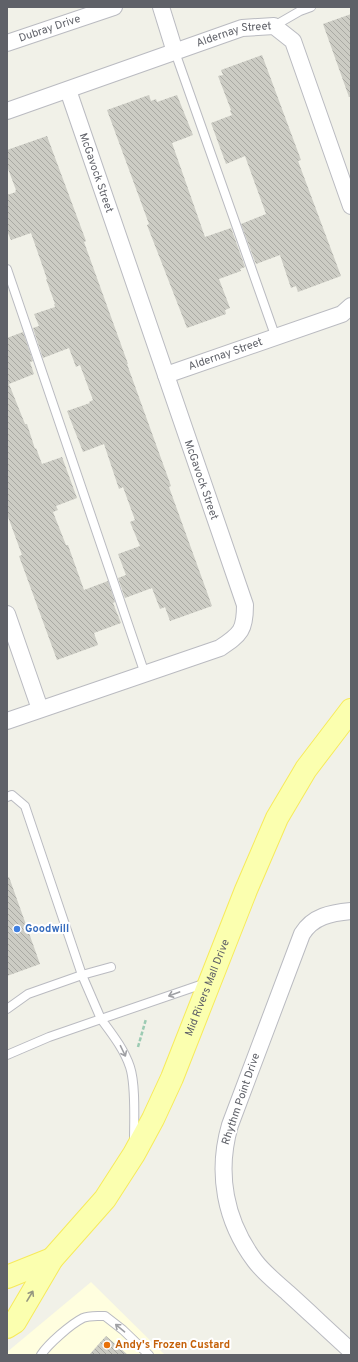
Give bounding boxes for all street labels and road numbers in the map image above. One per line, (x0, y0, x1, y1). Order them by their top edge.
street label: Dubray Drive (17, 12, 82, 46)
street label: Aldernay Street (194, 19, 272, 51)
street label: McGavock Street (76, 131, 116, 215)
street label: Aldernay Street (187, 335, 264, 374)
street label: McGavock Street (181, 438, 221, 522)
street label: Mid Rivers Mall Drive (182, 937, 233, 1038)
street label: Rhythm Point Drive (219, 1051, 263, 1147)

